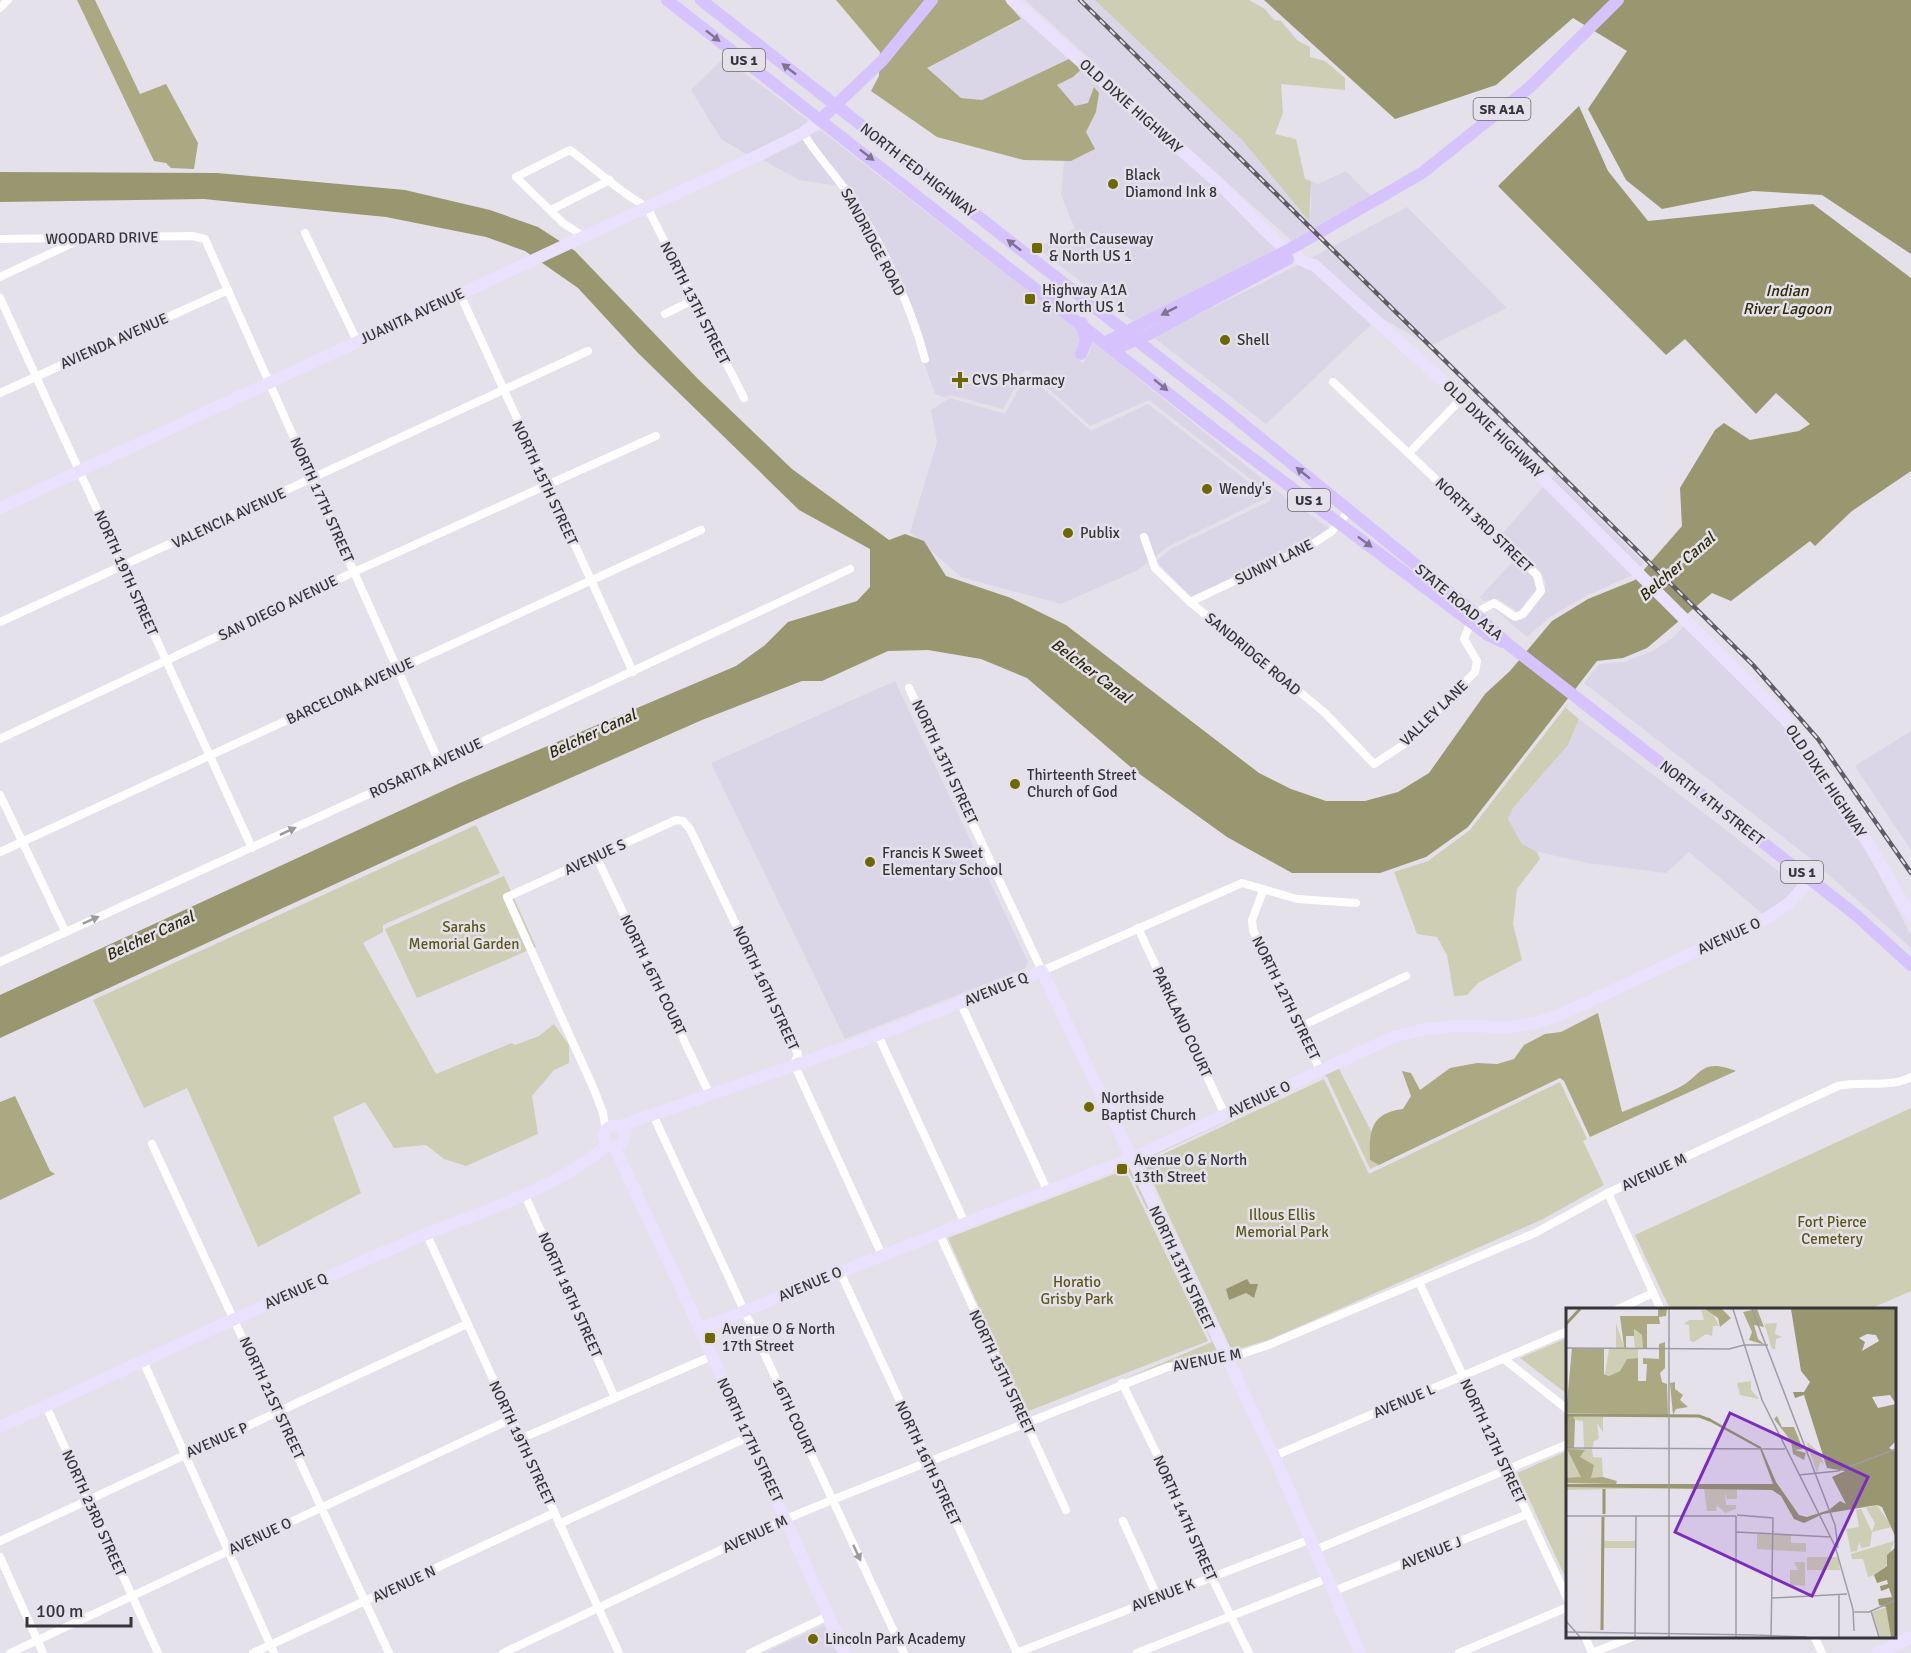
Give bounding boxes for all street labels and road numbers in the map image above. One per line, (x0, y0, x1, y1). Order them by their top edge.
road number: US 1 (723, 49, 765, 71)
street label: OLD DIXIE HIGHWAY (1076, 55, 1186, 157)
road number: SR A1A (1474, 98, 1530, 120)
street label: NORTH FED HIGHWAY (857, 119, 980, 221)
street label: SANDRIDGE ROAD (837, 185, 909, 299)
street label: WOODARD DRIVE (45, 228, 159, 248)
street label: NORTH 13TH STREET (656, 239, 734, 368)
street label: JUANITA AVENUE (357, 284, 467, 348)
street label: AVIENDA AVENUE (57, 309, 171, 373)
street label: OLD DIXIE HIGHWAY (1439, 377, 1547, 482)
street label: NORTH 15TH STREET (508, 418, 582, 549)
street label: NORTH 17TH STREET (286, 435, 358, 566)
street label: NORTH 3RD STREET (1432, 474, 1537, 577)
street label: VALENCIA AVENUE (169, 484, 289, 552)
road number: US 1 (1288, 489, 1330, 511)
street label: NORTH 19TH STREET (90, 508, 162, 639)
street label: SUNNY LANE (1232, 535, 1316, 589)
street label: STATE ROAD A1A (1411, 560, 1507, 644)
street label: SAN DIEGO AVENUE (215, 571, 341, 645)
street label: SANDRIDGE ROAD (1202, 609, 1304, 699)
street label: BARCELONA AVENUE (283, 654, 417, 728)
street label: VALLEY LANE (1396, 676, 1472, 750)
street label: NORTH 13TH STREET (908, 697, 982, 828)
street label: OLD DIXIE HIGHWAY (1782, 721, 1871, 841)
street label: ROSARITA AVENUE (367, 734, 485, 802)
street label: NORTH 4TH STREET (1656, 757, 1768, 850)
street label: AVENUE S (561, 835, 629, 879)
road number: US 1 (1781, 861, 1823, 883)
street label: NORTH 16TH COURT (616, 912, 690, 1039)
street label: AVENUE O (1695, 914, 1763, 958)
street label: NORTH 16TH STREET (729, 923, 803, 1054)
street label: NORTH 12TH STREET (1248, 933, 1324, 1063)
street label: PARKLAND COURT (1149, 964, 1216, 1081)
street label: AVENUE Q (961, 968, 1031, 1010)
street label: AVENUE O (1225, 1077, 1293, 1121)
street label: AVENUE M (1619, 1149, 1689, 1195)
street label: NORTH 13TH STREET (1145, 1203, 1219, 1334)
street label: NORTH 18TH STREET (534, 1230, 606, 1361)
street label: AVENUE O (775, 1262, 845, 1305)
street label: AVENUE Q (262, 1269, 331, 1313)
street label: NORTH 15TH STREET (965, 1307, 1039, 1438)
street label: NORTH 21ST STREET (236, 1334, 309, 1463)
street label: AVENUE M (1171, 1345, 1243, 1375)
street label: NORTH 17TH STREET (713, 1375, 787, 1506)
street label: 16TH COURT (769, 1376, 820, 1459)
street label: NORTH 12TH STREET (1456, 1376, 1530, 1507)
street label: NORTH 19TH STREET (485, 1378, 559, 1509)
street label: AVENUE L (1370, 1380, 1438, 1422)
street label: NORTH 16TH STREET (891, 1398, 965, 1529)
street label: AVENUE P (183, 1418, 251, 1462)
street label: NORTH 23RD STREET (58, 1447, 130, 1580)
street label: NORTH 14TH STREET (1149, 1453, 1221, 1584)
street label: AVENUE M (720, 1511, 790, 1557)
street label: AVENUE O (226, 1514, 294, 1558)
street label: AVENUE J (1398, 1533, 1464, 1573)
street label: AVENUE N (370, 1562, 438, 1606)
street label: AVENUE K (1129, 1575, 1197, 1615)

